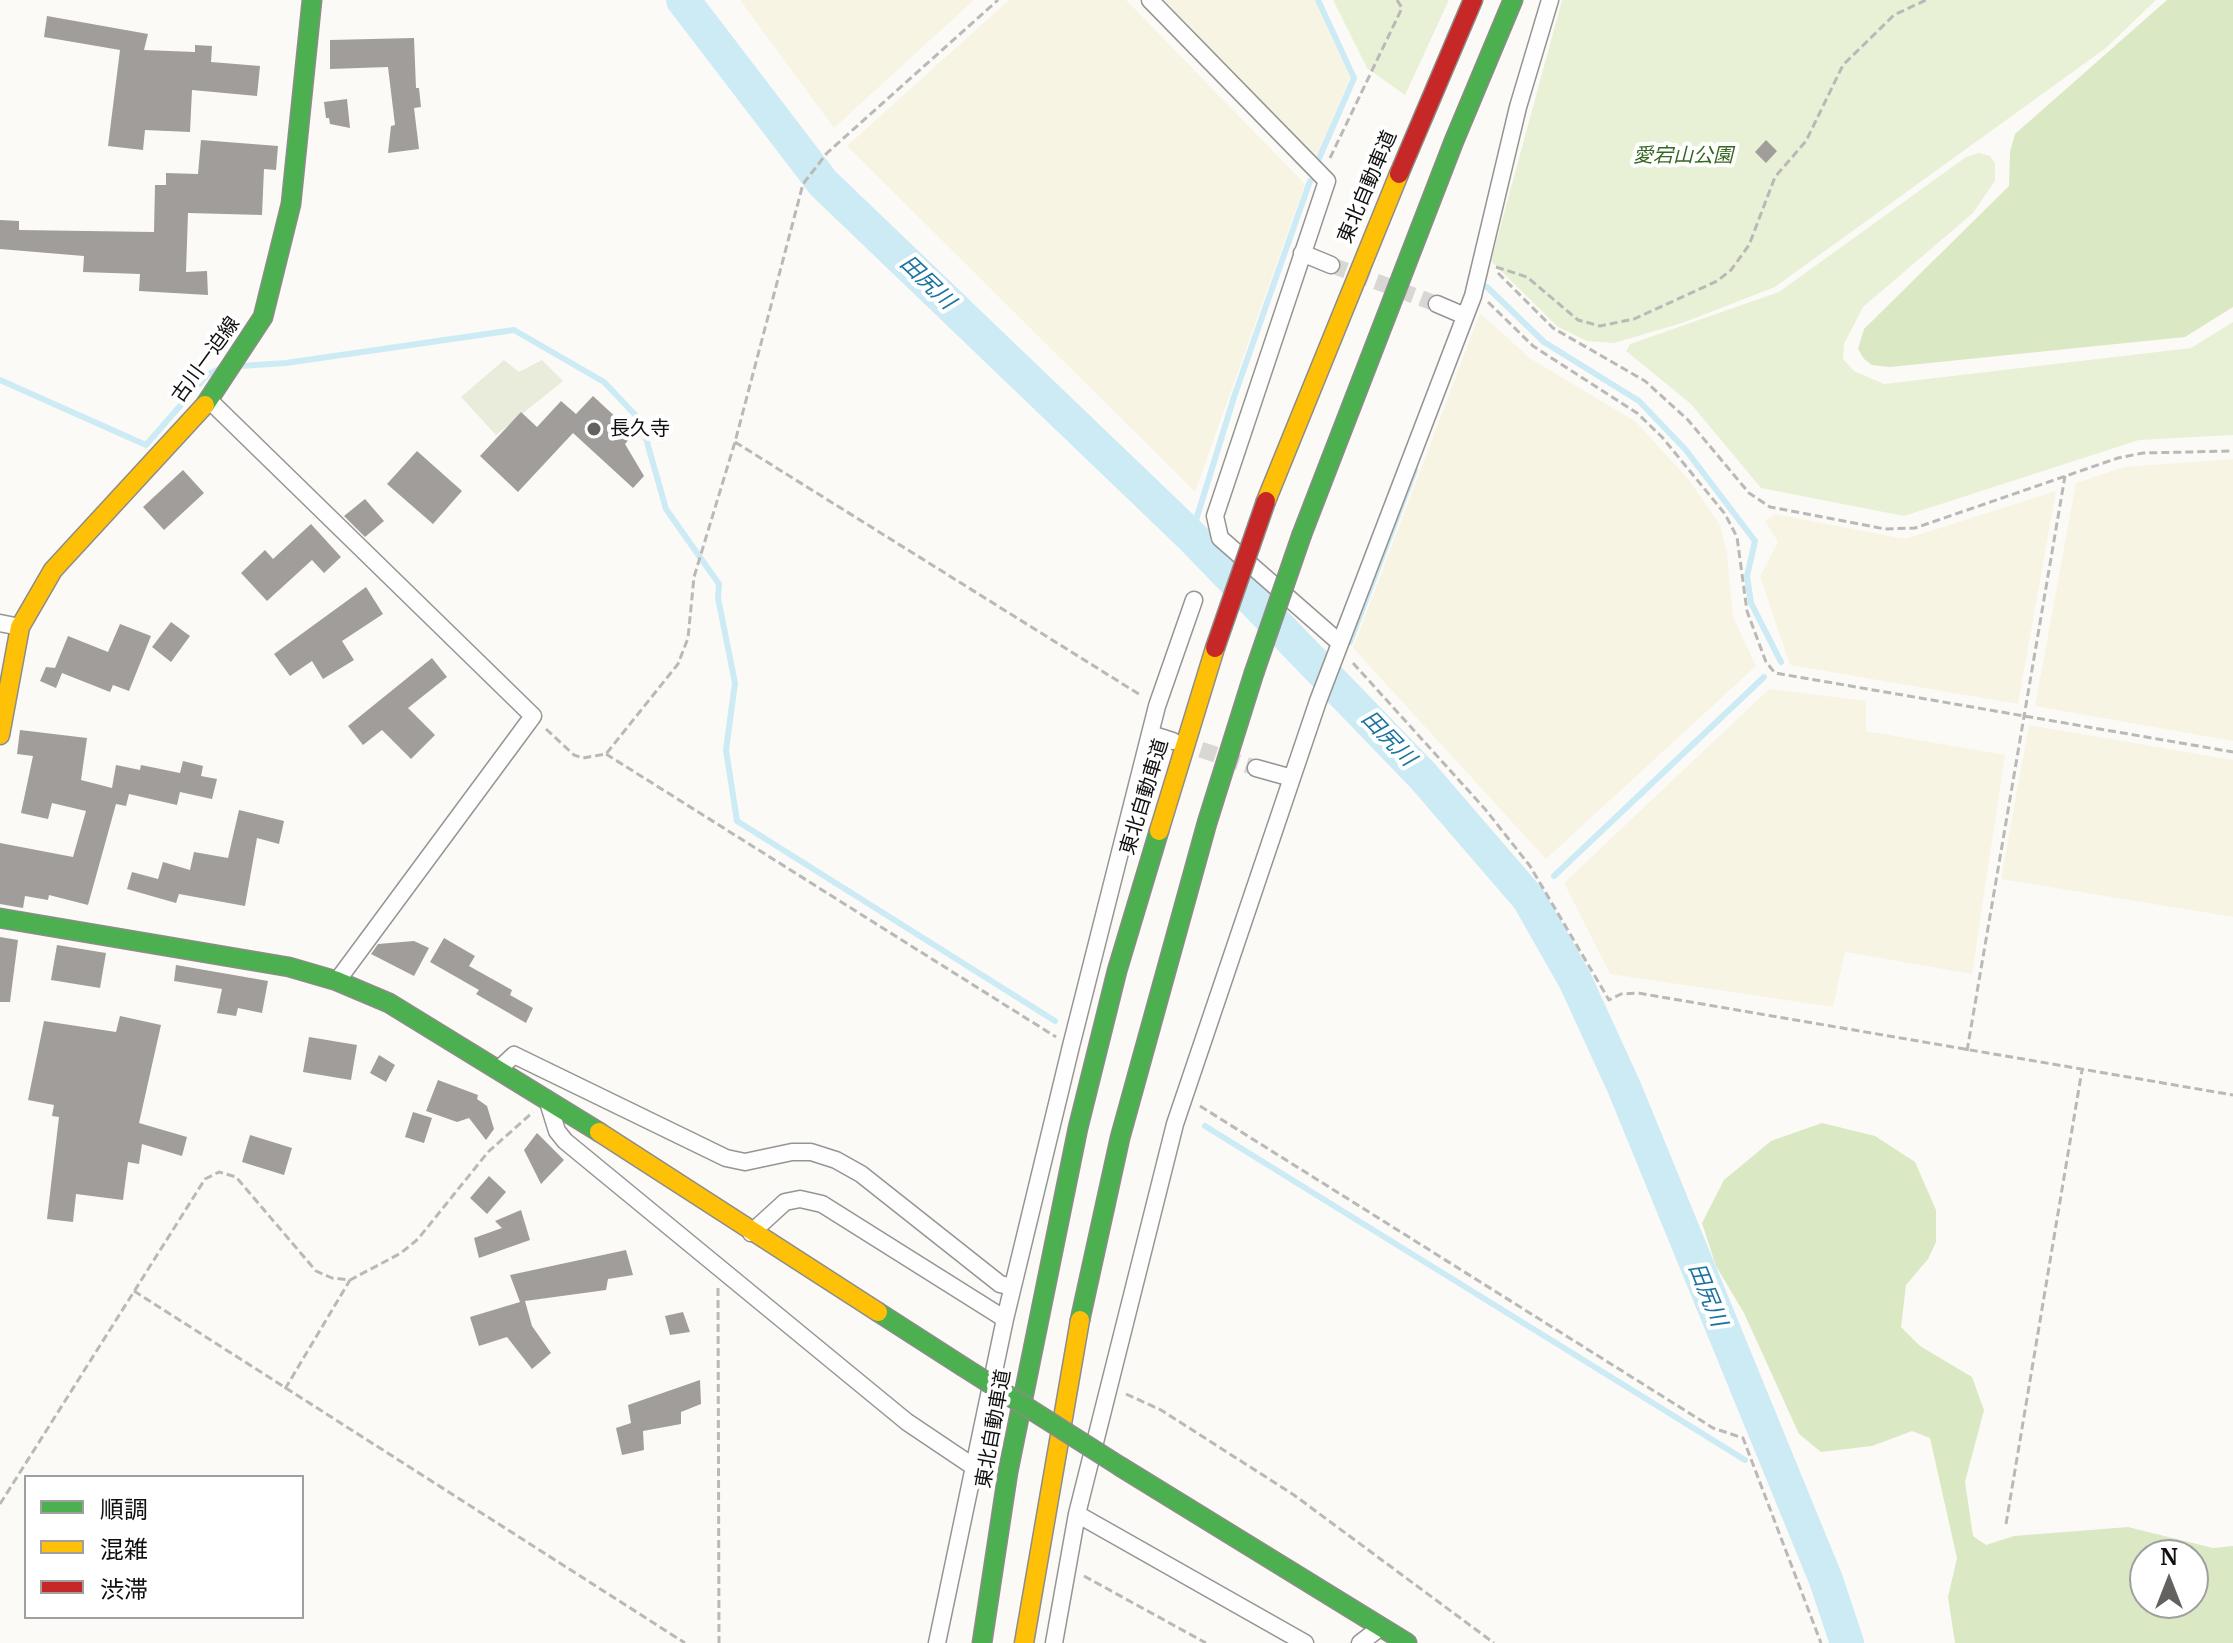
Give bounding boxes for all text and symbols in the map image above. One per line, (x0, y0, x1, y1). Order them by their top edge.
street label: 東北自動車道 (1334, 127, 1402, 247)
park label: 愛宕山公園 (1633, 144, 1733, 168)
water label: 田尻川 (894, 251, 960, 315)
street label: 古川一迫線 (167, 312, 245, 408)
place label: 長久寺 (610, 417, 670, 441)
marker: 長久寺 (585, 420, 603, 438)
water label: 田尻川 (1356, 706, 1420, 772)
street label: 東北自動車道 (1116, 736, 1174, 858)
water label: 田尻川 (1682, 1259, 1732, 1331)
street label: 東北自動車道 (972, 1368, 1016, 1490)
legend (24, 1475, 304, 1619)
text: 順調 (100, 1494, 148, 1525)
text: 混雑 (100, 1534, 148, 1565)
north arrow (2129, 1539, 2209, 1619)
text: N (2160, 1543, 2178, 1571)
text: 渋滞 (100, 1574, 148, 1605)

